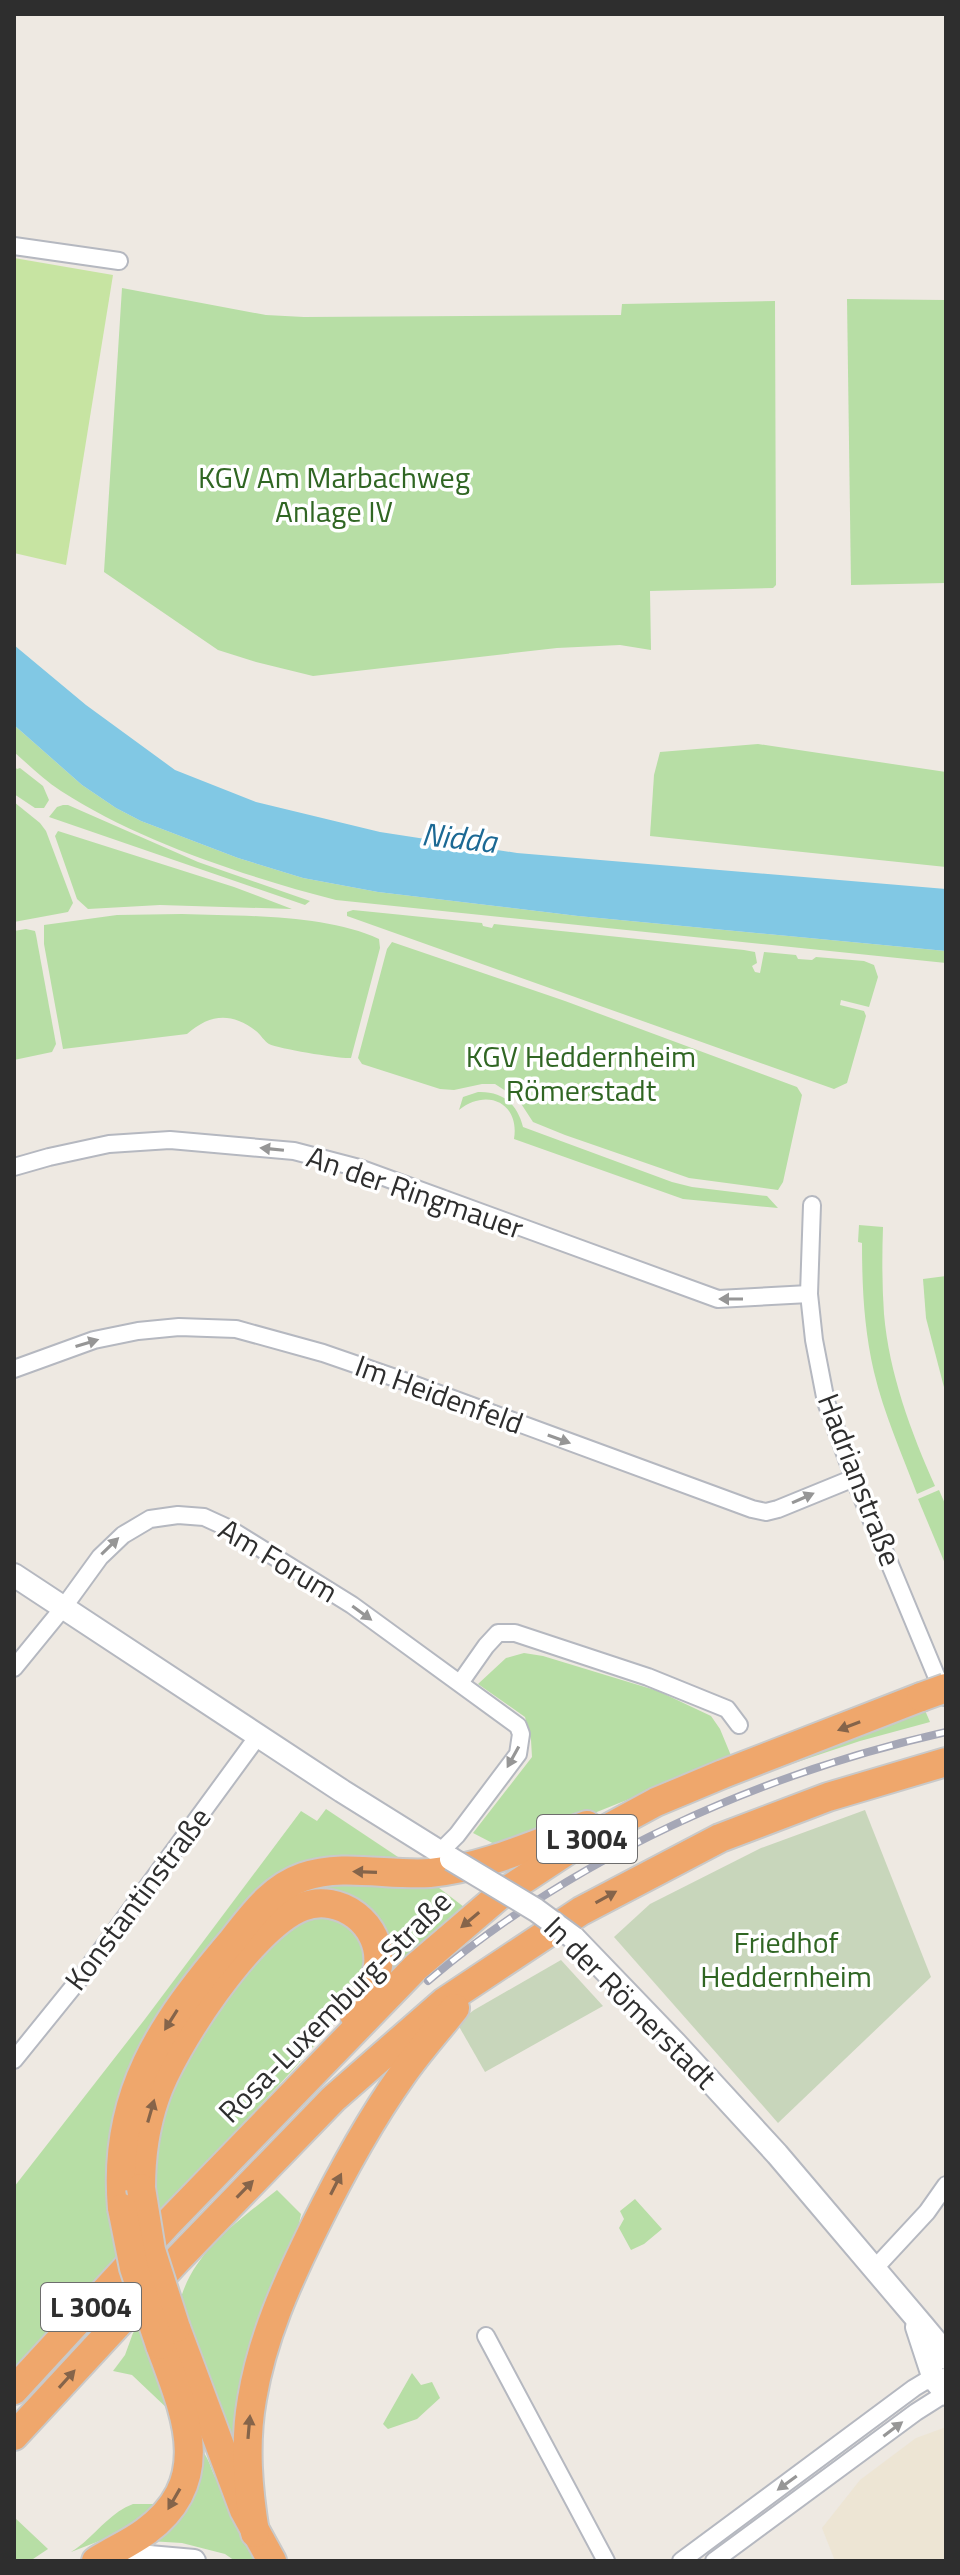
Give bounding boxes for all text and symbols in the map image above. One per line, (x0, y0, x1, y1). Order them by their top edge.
park label: KGV Am Marbachweg Anlage IV (198, 454, 470, 534)
water label: Nidda (419, 809, 501, 865)
park label: KGV Heddernheim Römerstadt (466, 1033, 696, 1113)
street label: An der Ringmauer (301, 1133, 530, 1251)
one-way arrow (259, 1143, 284, 1156)
one-way arrow (718, 1293, 743, 1305)
one-way arrow (76, 1336, 100, 1349)
street label: Im Heidenfeld (349, 1342, 530, 1446)
street label: Hadrianstraße (806, 1387, 914, 1573)
one-way arrow (547, 1433, 571, 1445)
one-way arrow (792, 1491, 815, 1505)
street label: Am Forum (210, 1506, 347, 1614)
one-way arrow (101, 1538, 120, 1556)
one-way arrow (352, 1605, 373, 1620)
one-way arrow (836, 1720, 860, 1733)
one-way arrow (507, 1745, 521, 1768)
street label: Konstantinstraße (53, 1797, 222, 2000)
road number: L 3004 (537, 1815, 637, 1863)
one-way arrow (352, 1866, 377, 1879)
street label: Rosa-Luxemburg-Straße (207, 1879, 461, 2133)
one-way arrow (595, 1890, 617, 1904)
street label: In der Römerstadt (534, 1905, 728, 2100)
one-way arrow (460, 1911, 480, 1928)
park label: Friedhof Heddernheim (700, 1919, 872, 1999)
one-way arrow (165, 2009, 179, 2031)
one-way arrow (145, 2098, 158, 2122)
one-way arrow (329, 2173, 342, 2196)
one-way arrow (235, 2180, 254, 2199)
road number: L 3004 (41, 2283, 141, 2331)
one-way arrow (58, 2369, 76, 2388)
one-way arrow (243, 2415, 256, 2440)
one-way arrow (883, 2421, 903, 2437)
one-way arrow (776, 2475, 797, 2490)
one-way arrow (167, 2488, 181, 2510)

